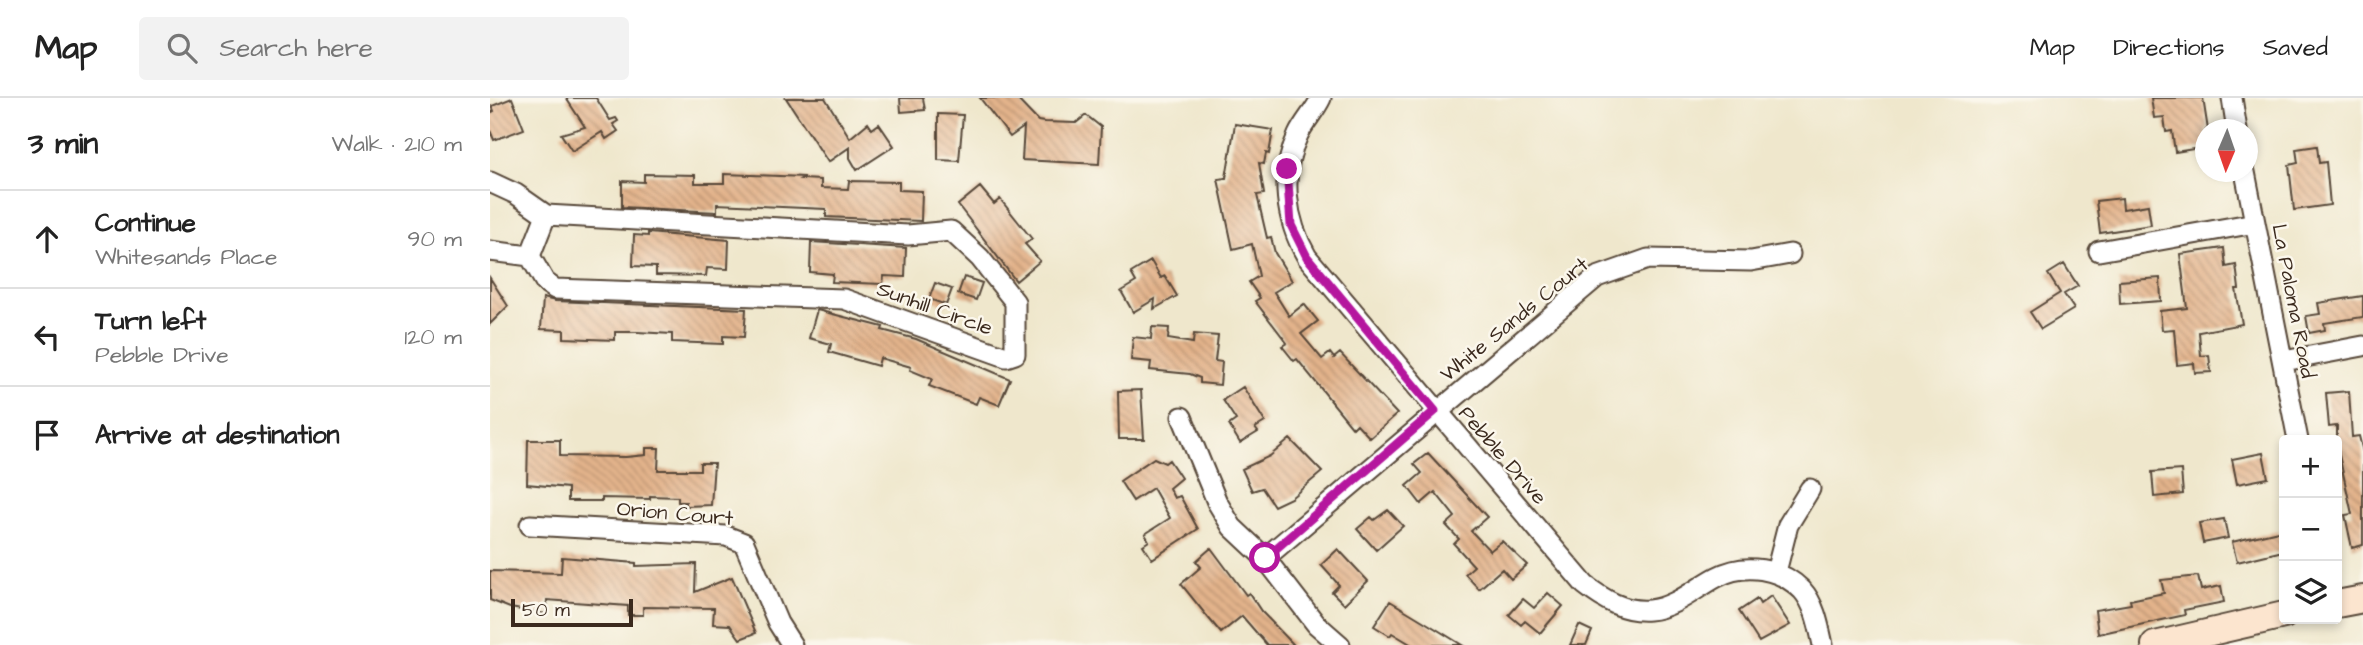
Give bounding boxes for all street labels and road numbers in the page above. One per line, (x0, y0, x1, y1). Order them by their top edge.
street label: La Paloma Road (2264, 222, 2323, 381)
street label: White Sands Court (1434, 250, 1595, 388)
street label: Sunhill Circle (873, 274, 997, 343)
street label: Pebble Drive (1452, 400, 1554, 511)
street label: Orion Court (615, 494, 735, 533)

